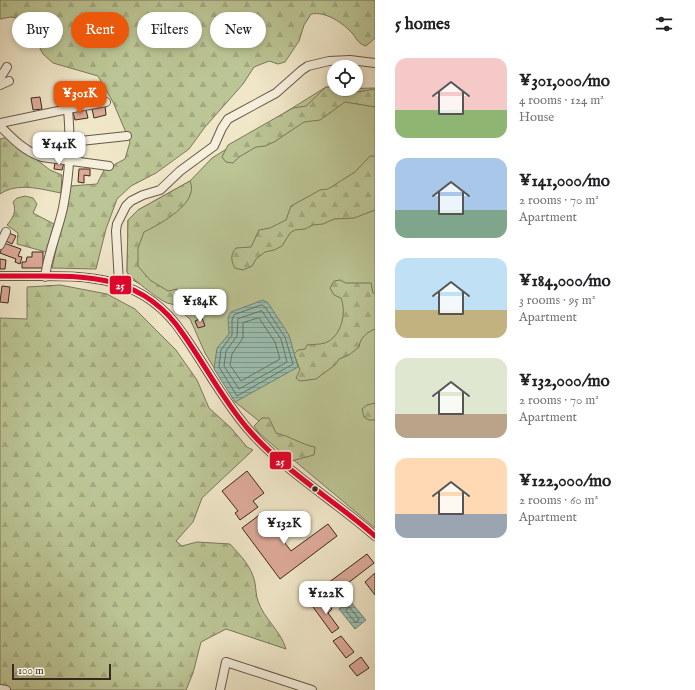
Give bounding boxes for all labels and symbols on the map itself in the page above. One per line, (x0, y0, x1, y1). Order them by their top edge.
pin: ¥301K (52, 81, 108, 115)
pin: ¥141K (31, 132, 87, 166)
line badge: 25 (109, 275, 132, 295)
text: 25 (115, 279, 125, 293)
pin: ¥184K (172, 289, 228, 323)
line badge: 25 (269, 451, 292, 470)
text: 25 (275, 455, 285, 469)
unlabelled marker (310, 484, 320, 494)
pin: ¥132K (256, 511, 312, 545)
pin: ¥122K (298, 581, 354, 615)
scale bar (12, 662, 111, 681)

